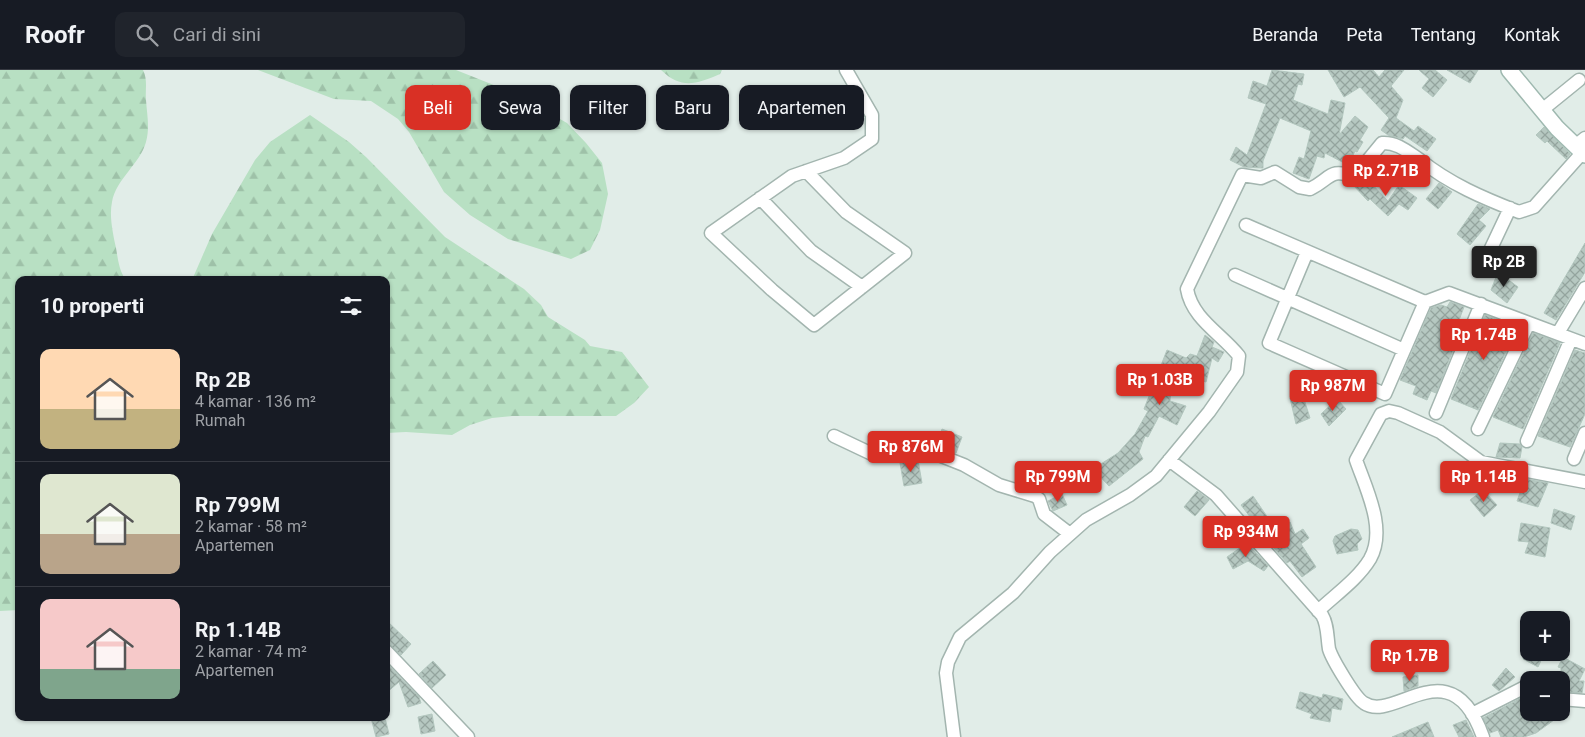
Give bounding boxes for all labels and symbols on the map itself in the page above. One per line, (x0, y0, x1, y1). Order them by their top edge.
pin: Rp 2.71B (1334, 154, 1438, 197)
pin: Rp 2B (1469, 246, 1539, 288)
pin: Rp 1.74B (1432, 318, 1536, 361)
pin: Rp 1.03B (1108, 364, 1212, 406)
pin: Rp 987M (1287, 370, 1379, 412)
pin: Rp 876M (865, 430, 957, 473)
pin: Rp 799M (1012, 460, 1104, 503)
pin: Rp 1.14B (1432, 460, 1536, 503)
pin: Rp 934M (1200, 516, 1292, 558)
pin: Rp 1.7B (1364, 640, 1456, 682)

